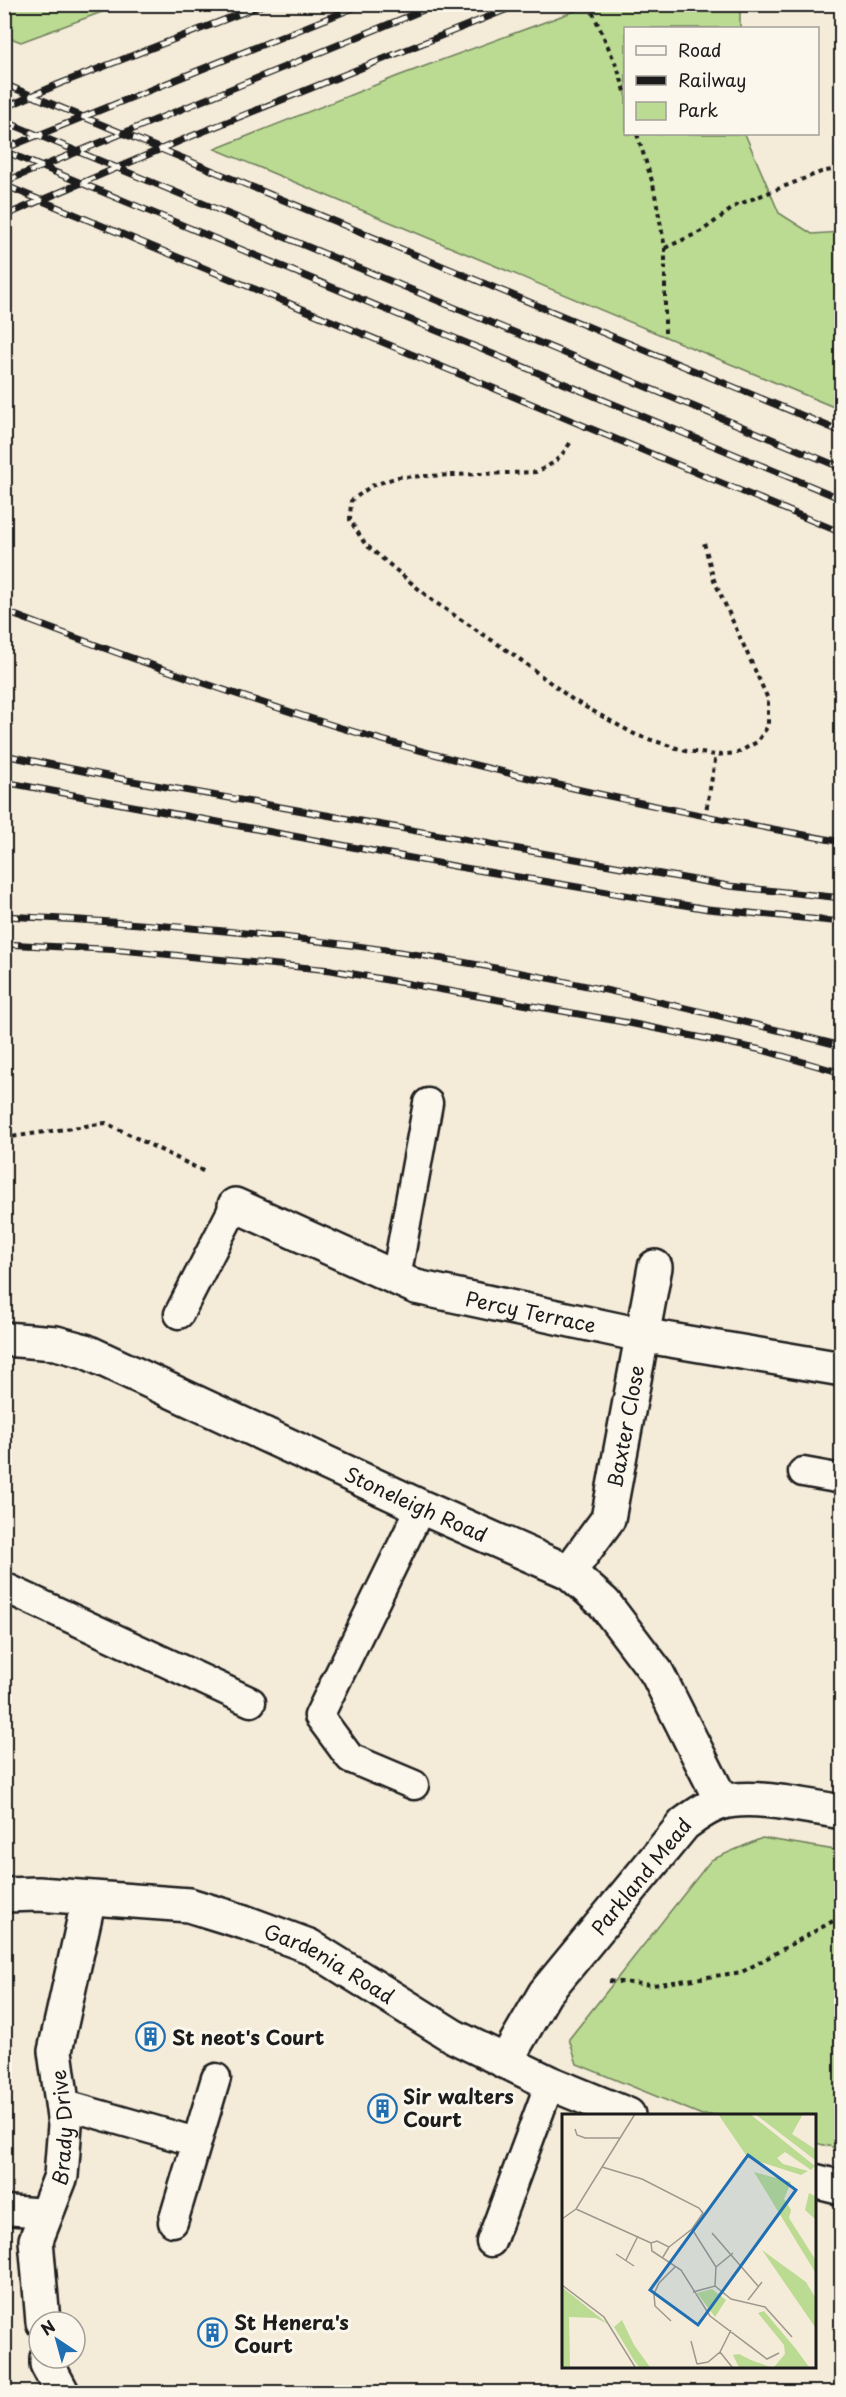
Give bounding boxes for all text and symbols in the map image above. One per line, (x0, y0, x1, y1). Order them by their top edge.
legend (624, 27, 819, 135)
text: Road (678, 36, 722, 63)
text: Railway (678, 66, 746, 93)
text: Park (678, 96, 718, 123)
street label: Percy Terrace (463, 1283, 599, 1340)
street label: Baxter Close (599, 1363, 651, 1490)
street label: Stoneleigh Road (340, 1459, 492, 1549)
street label: Parkland Mead (584, 1811, 698, 1941)
street label: Gardenia Road (260, 1916, 400, 2011)
building icon: St neot's Court (135, 2021, 167, 2053)
place label: St neot's Court (172, 2022, 325, 2052)
street label: Brady Drive (43, 2068, 80, 2190)
place label: Sir walters Court (403, 2081, 514, 2134)
building icon: Sir walters Court (366, 2092, 398, 2124)
inset map (562, 2114, 816, 2367)
place label: St Henera's Court (234, 2307, 349, 2360)
north arrow (27, 2310, 87, 2370)
text: N (35, 2314, 60, 2340)
building icon: St Henera's Court (197, 2317, 229, 2349)

